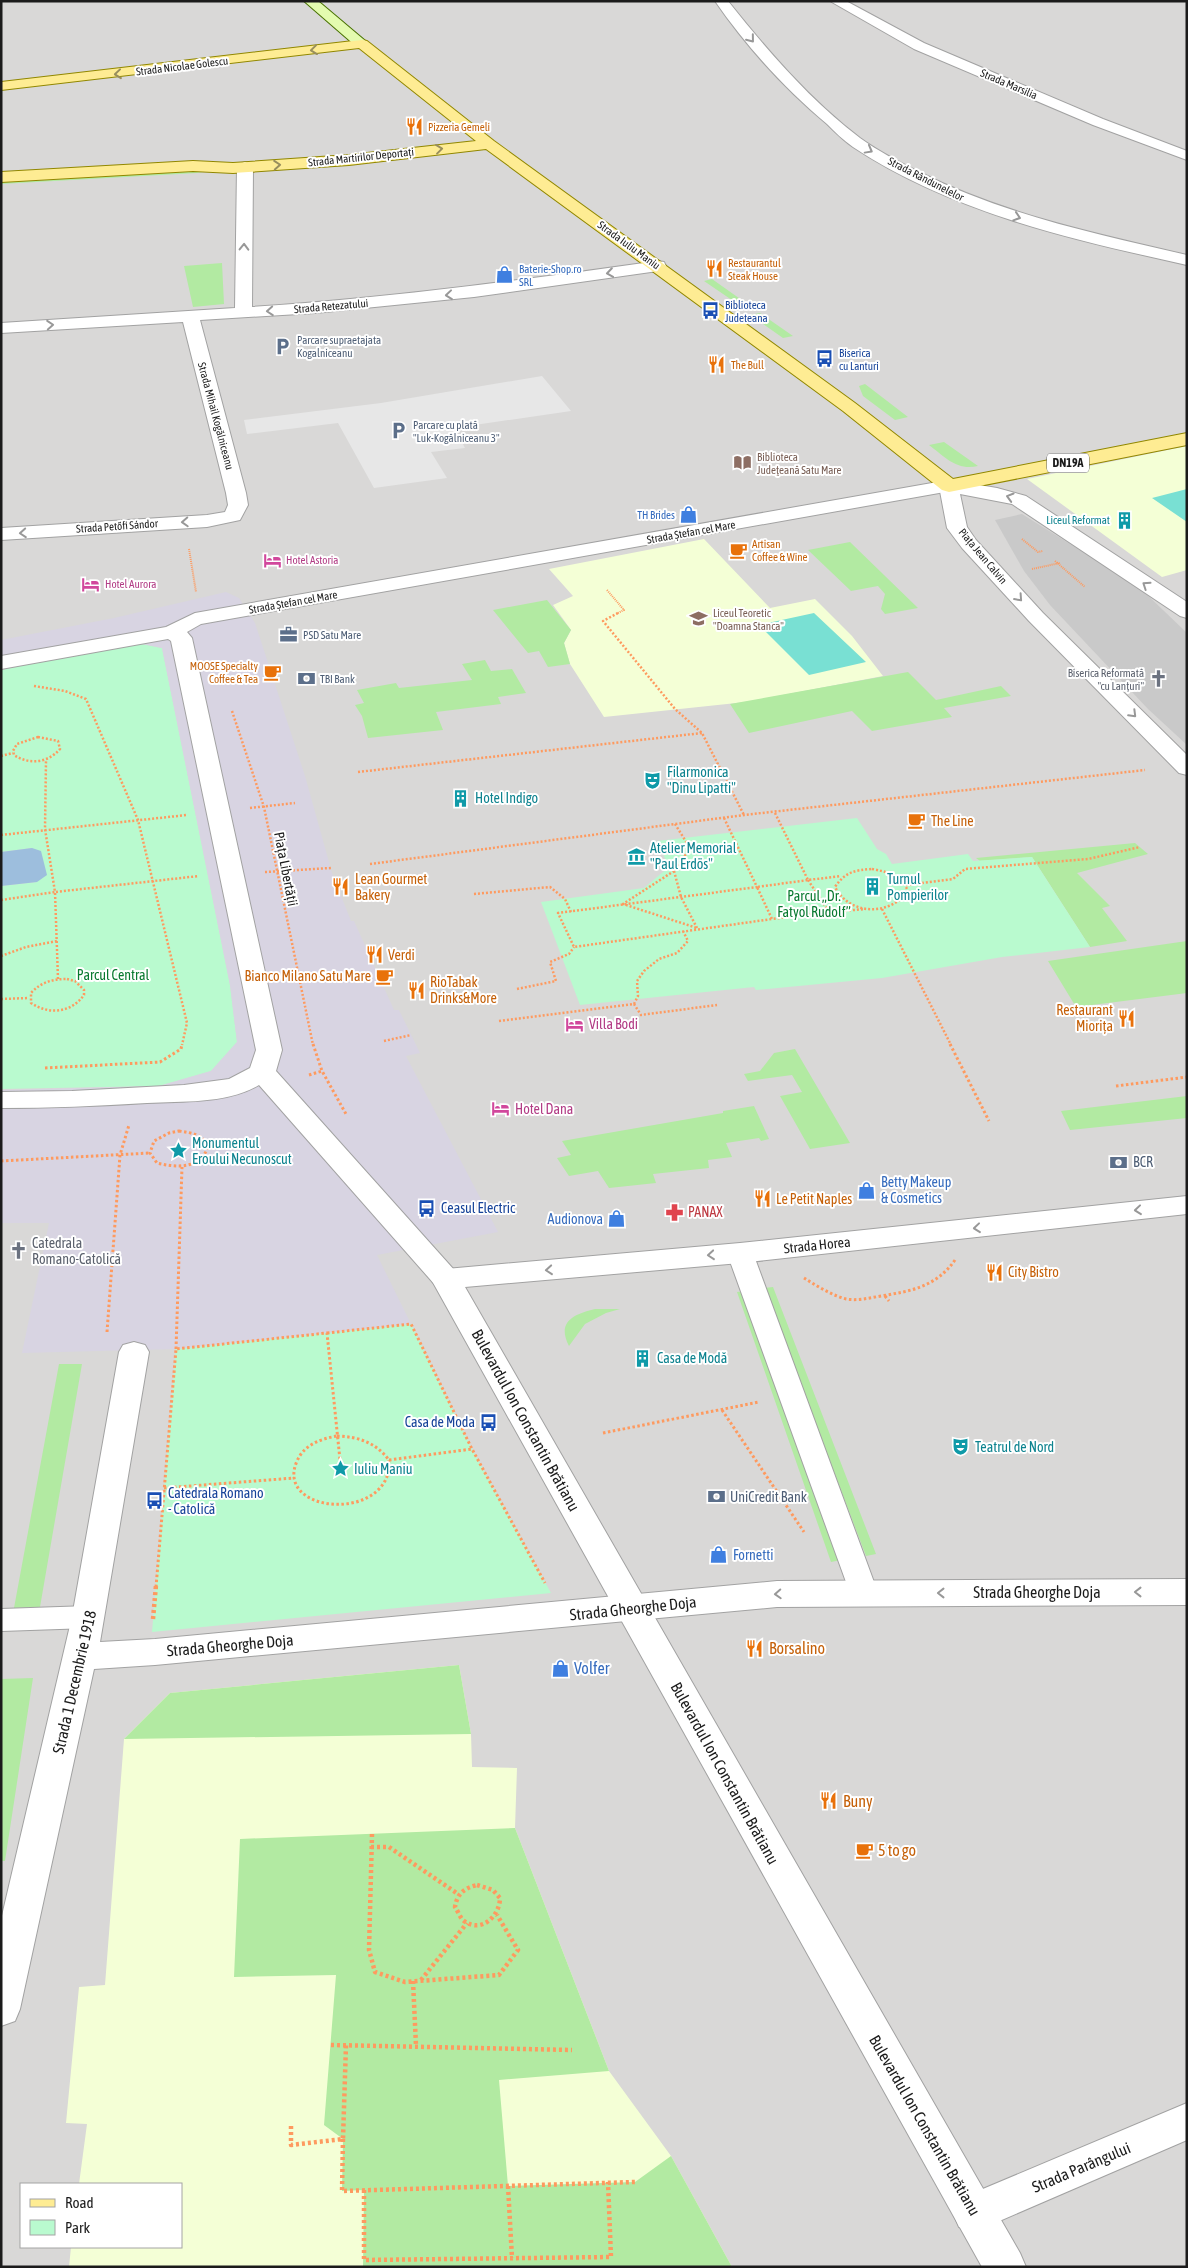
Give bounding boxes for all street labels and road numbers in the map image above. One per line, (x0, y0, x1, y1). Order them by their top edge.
street label: Strada Nicolae Golescu (135, 54, 229, 78)
street label: Strada Marsilia (979, 67, 1039, 101)
street label: Strada Martirilor Deportați (308, 145, 414, 169)
street label: Strada Rândunelelor (886, 155, 967, 204)
street label: Strada Iuliu Maniu (596, 218, 662, 272)
street label: Strada Retezatului (293, 297, 369, 315)
street label: Strada Mihail Kogălniceanu (196, 361, 236, 471)
road number: DN19A (1047, 453, 1089, 472)
street label: Strada Petőfi Sándor (76, 517, 159, 535)
street label: Strada Ștefan cel Mare (646, 518, 736, 546)
street label: Piața Jean Calvin (956, 526, 1010, 586)
street label: Strada Ștefan cel Mare (248, 588, 338, 616)
street label: Piața Libertății (271, 830, 301, 908)
street label: Strada Horea (783, 1234, 851, 1256)
street label: Bulevardul Ion Constantin Brătianu (468, 1326, 584, 1514)
street label: Strada Gheorghe Doja (973, 1583, 1101, 1602)
street label: Strada Gheorghe Doja (569, 1592, 697, 1625)
street label: Strada 1 Decembrie 1918 (49, 1609, 99, 1755)
street label: Strada Gheorghe Doja (166, 1630, 294, 1661)
street label: Bulevardul Ion Constantin Brătianu (667, 1679, 783, 1867)
street label: Bulevardul Ion Constantin Brătianu (866, 2032, 984, 2218)
street label: Strada Parângului (1029, 2138, 1133, 2197)

